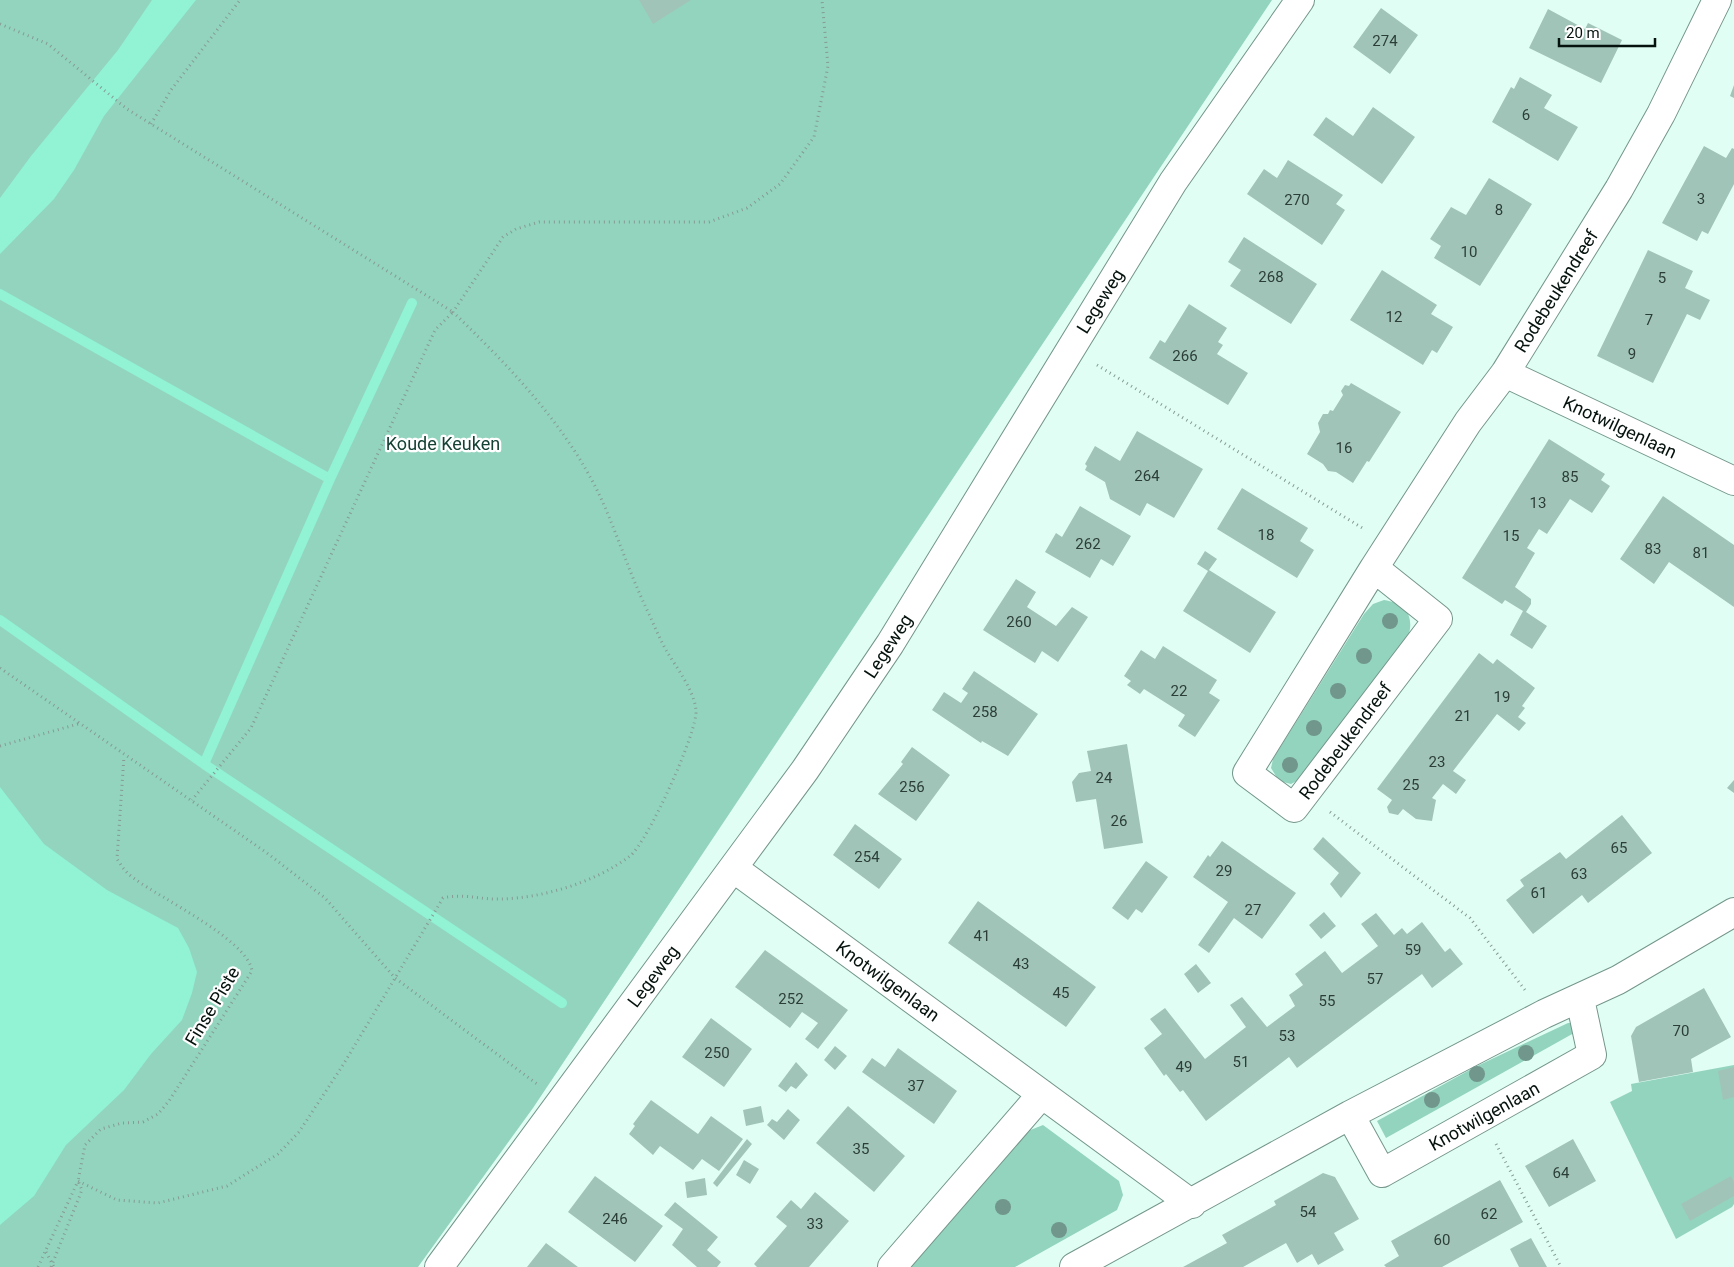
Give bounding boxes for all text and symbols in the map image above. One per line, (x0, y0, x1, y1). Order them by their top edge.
scale bar (1559, 15, 1655, 47)
text: 20 m (1566, 24, 1600, 42)
house number: 274 (1372, 32, 1398, 50)
house number: 6 (1522, 106, 1530, 124)
house number: 3 (1697, 190, 1705, 208)
house number: 270 (1284, 191, 1310, 209)
house number: 8 (1495, 201, 1503, 219)
street label: Rodebeukendreef (1510, 225, 1603, 356)
house number: 10 (1461, 243, 1477, 261)
street label: Legeweg (1072, 265, 1128, 337)
house number: 268 (1258, 268, 1284, 286)
house number: 5 (1658, 269, 1666, 287)
house number: 12 (1386, 308, 1402, 326)
house number: 7 (1645, 311, 1653, 329)
house number: 9 (1628, 345, 1636, 363)
house number: 266 (1172, 347, 1198, 365)
street label: Knotwilgenlaan (1560, 391, 1680, 463)
park label: Koude Keuken (386, 433, 500, 454)
house number: 16 (1336, 439, 1352, 457)
house number: 264 (1134, 467, 1160, 485)
house number: 85 (1562, 468, 1578, 486)
house number: 13 (1530, 494, 1546, 512)
house number: 18 (1258, 526, 1274, 544)
house number: 15 (1503, 527, 1519, 545)
house number: 262 (1075, 535, 1101, 553)
house number: 83 (1645, 540, 1661, 558)
house number: 81 (1693, 544, 1709, 562)
street label: Legeweg (860, 610, 916, 682)
house number: 260 (1006, 613, 1032, 631)
street label: Rodebeukendreef (1294, 678, 1396, 803)
house number: 22 (1171, 682, 1187, 700)
house number: 19 (1494, 688, 1510, 706)
house number: 258 (972, 703, 998, 721)
house number: 21 (1455, 707, 1471, 725)
house number: 23 (1429, 753, 1445, 771)
house number: 24 (1096, 769, 1113, 787)
house number: 25 (1403, 776, 1419, 794)
house number: 256 (899, 778, 925, 796)
house number: 26 (1111, 812, 1127, 830)
house number: 65 (1611, 839, 1627, 857)
house number: 254 (854, 848, 880, 866)
house number: 29 (1216, 862, 1232, 880)
house number: 63 (1571, 865, 1587, 883)
house number: 61 (1531, 884, 1547, 902)
house number: 27 (1245, 901, 1261, 919)
house number: 41 (974, 927, 990, 945)
street label: Knotwilgenlaan (832, 936, 944, 1026)
street label: Legeweg (623, 941, 683, 1011)
house number: 59 (1405, 941, 1421, 959)
house number: 43 (1013, 955, 1029, 973)
street label: Finse Piste (180, 963, 244, 1049)
house number: 57 (1367, 970, 1383, 988)
house number: 45 (1053, 984, 1069, 1002)
house number: 252 (778, 990, 804, 1008)
house number: 55 (1319, 992, 1335, 1010)
house number: 70 (1673, 1022, 1689, 1040)
house number: 53 (1279, 1027, 1295, 1045)
house number: 250 (704, 1044, 730, 1062)
house number: 51 (1233, 1053, 1249, 1071)
house number: 49 (1176, 1058, 1192, 1076)
house number: 37 (908, 1077, 924, 1095)
street label: Knotwilgenlaan (1425, 1077, 1543, 1155)
house number: 35 (853, 1140, 869, 1158)
house number: 64 (1553, 1164, 1570, 1182)
house number: 54 (1300, 1203, 1317, 1221)
house number: 62 (1481, 1205, 1497, 1223)
house number: 246 (602, 1210, 628, 1228)
house number: 33 (807, 1215, 823, 1233)
house number: 60 (1434, 1231, 1450, 1249)

